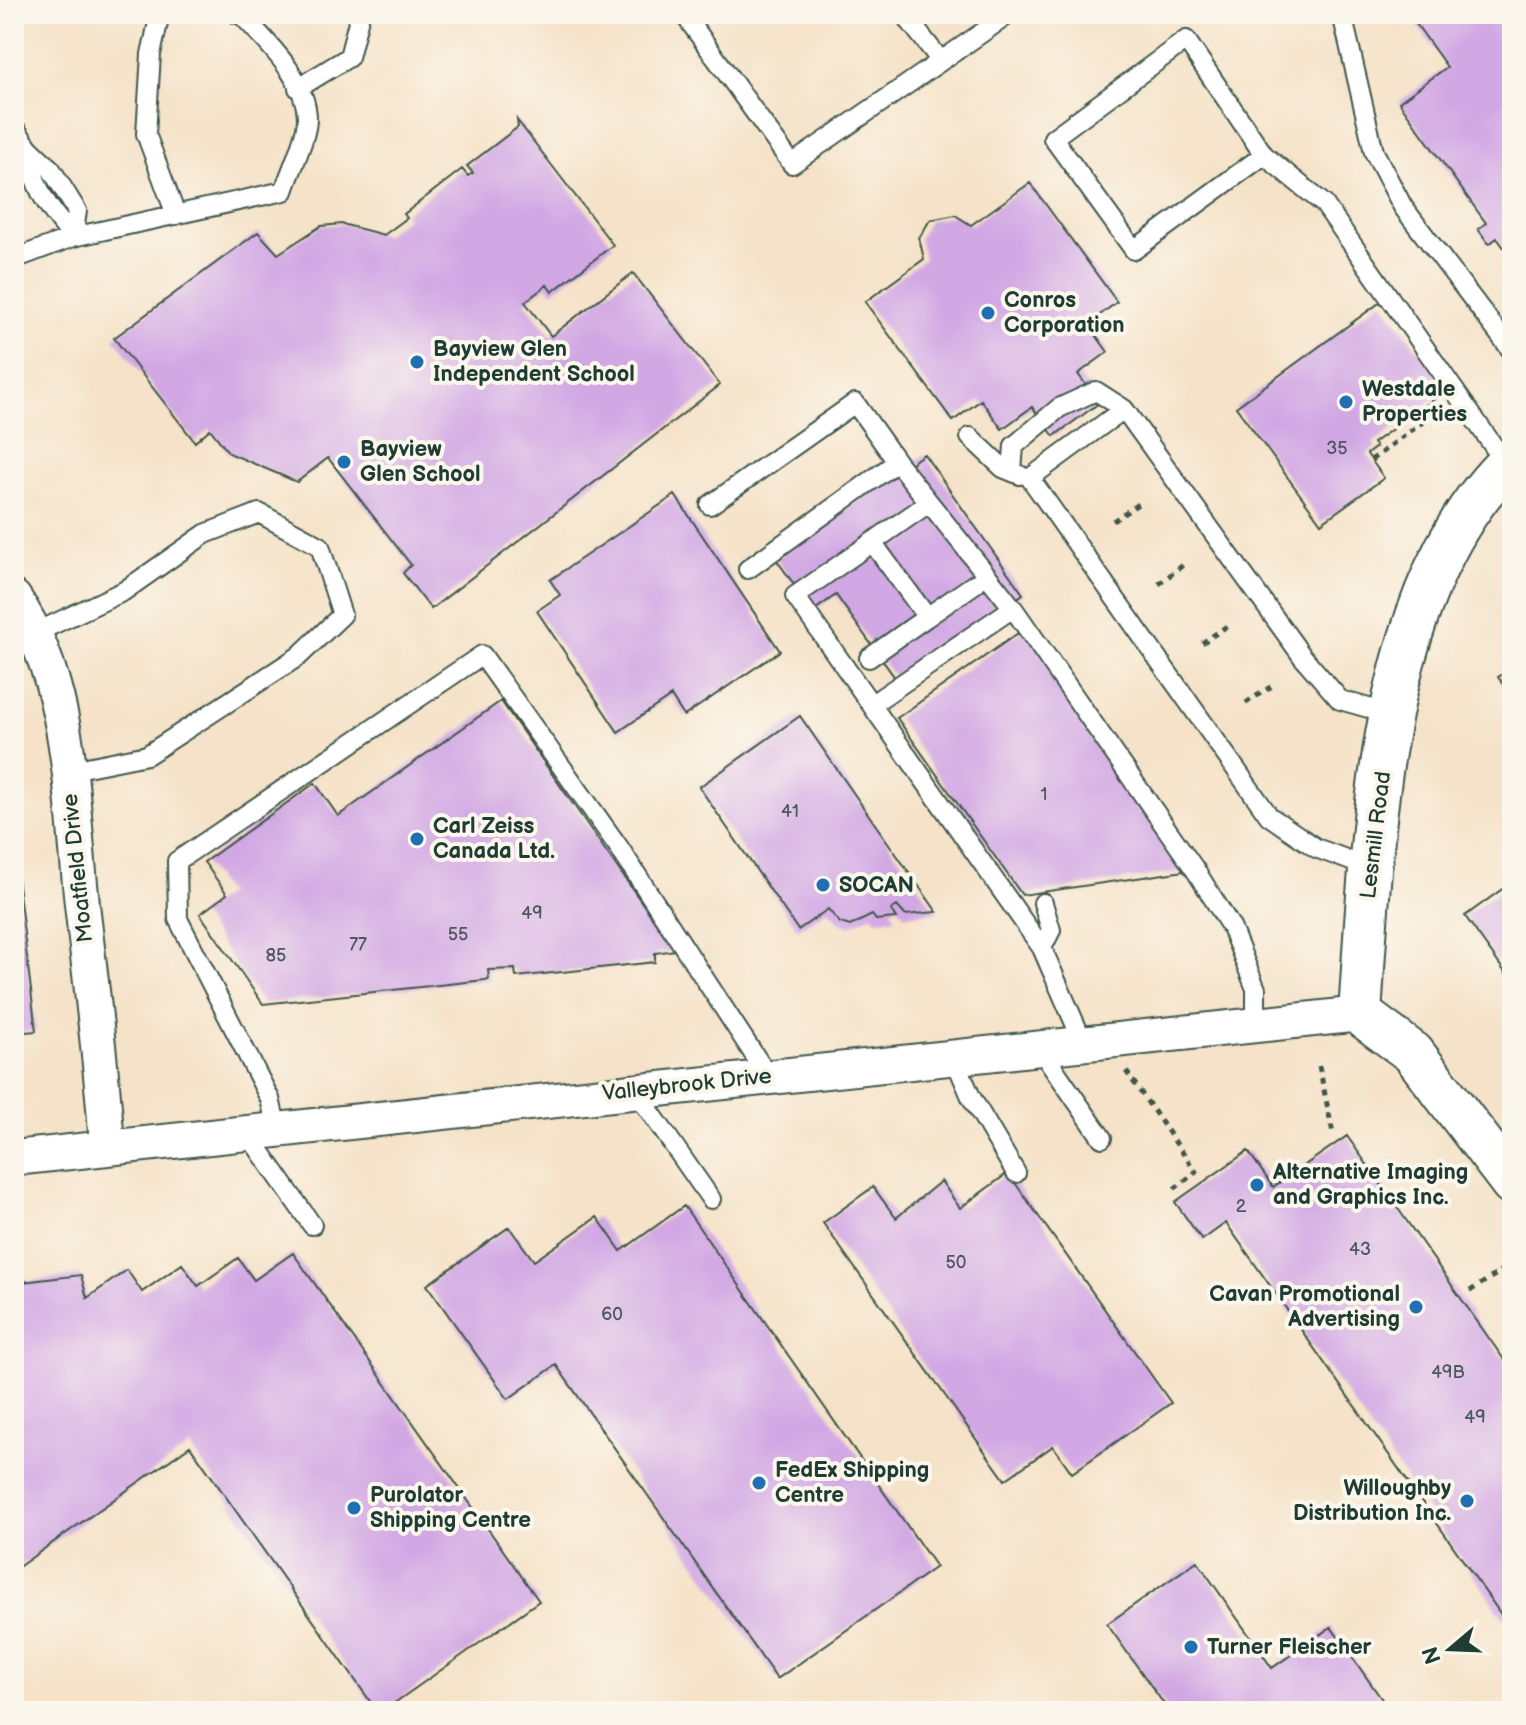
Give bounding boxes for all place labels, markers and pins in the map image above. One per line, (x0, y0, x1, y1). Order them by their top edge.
place label: Conros Corporation (1004, 287, 1125, 339)
marker: Conros Corporation (979, 304, 997, 322)
place label: Bayview Glen Independent School (433, 336, 635, 388)
marker: Bayview Glen Independent School (408, 353, 426, 371)
place label: Westdale Properties (1362, 376, 1467, 428)
marker: Westdale Properties (1337, 393, 1355, 411)
place label: Bayview Glen School (360, 436, 481, 488)
marker: Bayview Glen School (335, 453, 353, 471)
place label: Carl Zeiss Canada Ltd. (433, 813, 555, 865)
marker: Carl Zeiss Canada Ltd. (408, 830, 426, 848)
place label: SOCAN (839, 872, 914, 899)
marker: SOCAN (814, 876, 832, 894)
place label: Alternative Imaging and Graphics Inc. (1272, 1159, 1468, 1211)
marker: Alternative Imaging and Graphics Inc. (1248, 1176, 1266, 1194)
place label: Cavan Promotional Advertising (1209, 1281, 1400, 1333)
marker: Cavan Promotional Advertising (1407, 1298, 1425, 1316)
place label: FedEx Shipping Centre (775, 1457, 929, 1509)
marker: FedEx Shipping Centre (750, 1474, 768, 1492)
place label: Willoughby Distribution Inc. (1293, 1475, 1451, 1527)
place label: Purolator Shipping Centre (370, 1482, 531, 1534)
marker: Willoughby Distribution Inc. (1458, 1492, 1476, 1510)
marker: Purolator Shipping Centre (345, 1499, 363, 1517)
place label: Turner Fleischer (1207, 1634, 1372, 1661)
marker: Turner Fleischer (1182, 1638, 1200, 1656)

